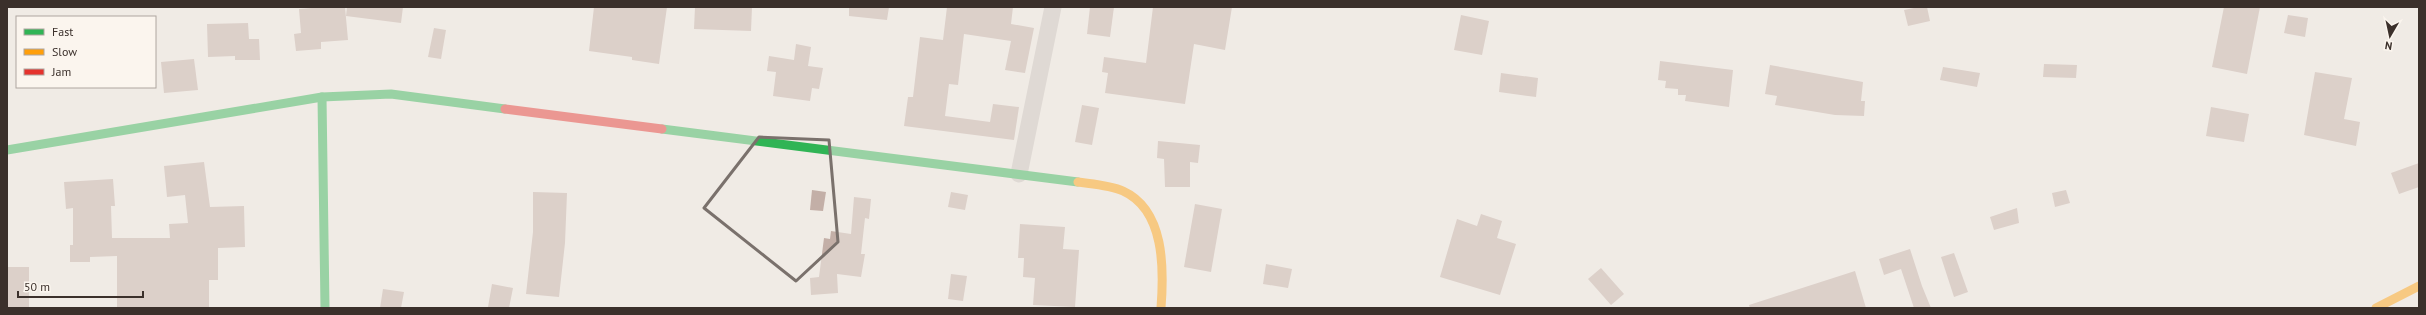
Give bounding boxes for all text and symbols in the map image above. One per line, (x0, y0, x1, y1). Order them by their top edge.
legend (16, 16, 156, 88)
north arrow (2370, 16, 2410, 56)
text: Fast (52, 24, 73, 39)
text: N (2384, 38, 2393, 53)
text: Slow (52, 44, 77, 59)
text: Jam (51, 64, 71, 79)
scale bar (18, 273, 143, 299)
text: 50 m (24, 279, 50, 294)

